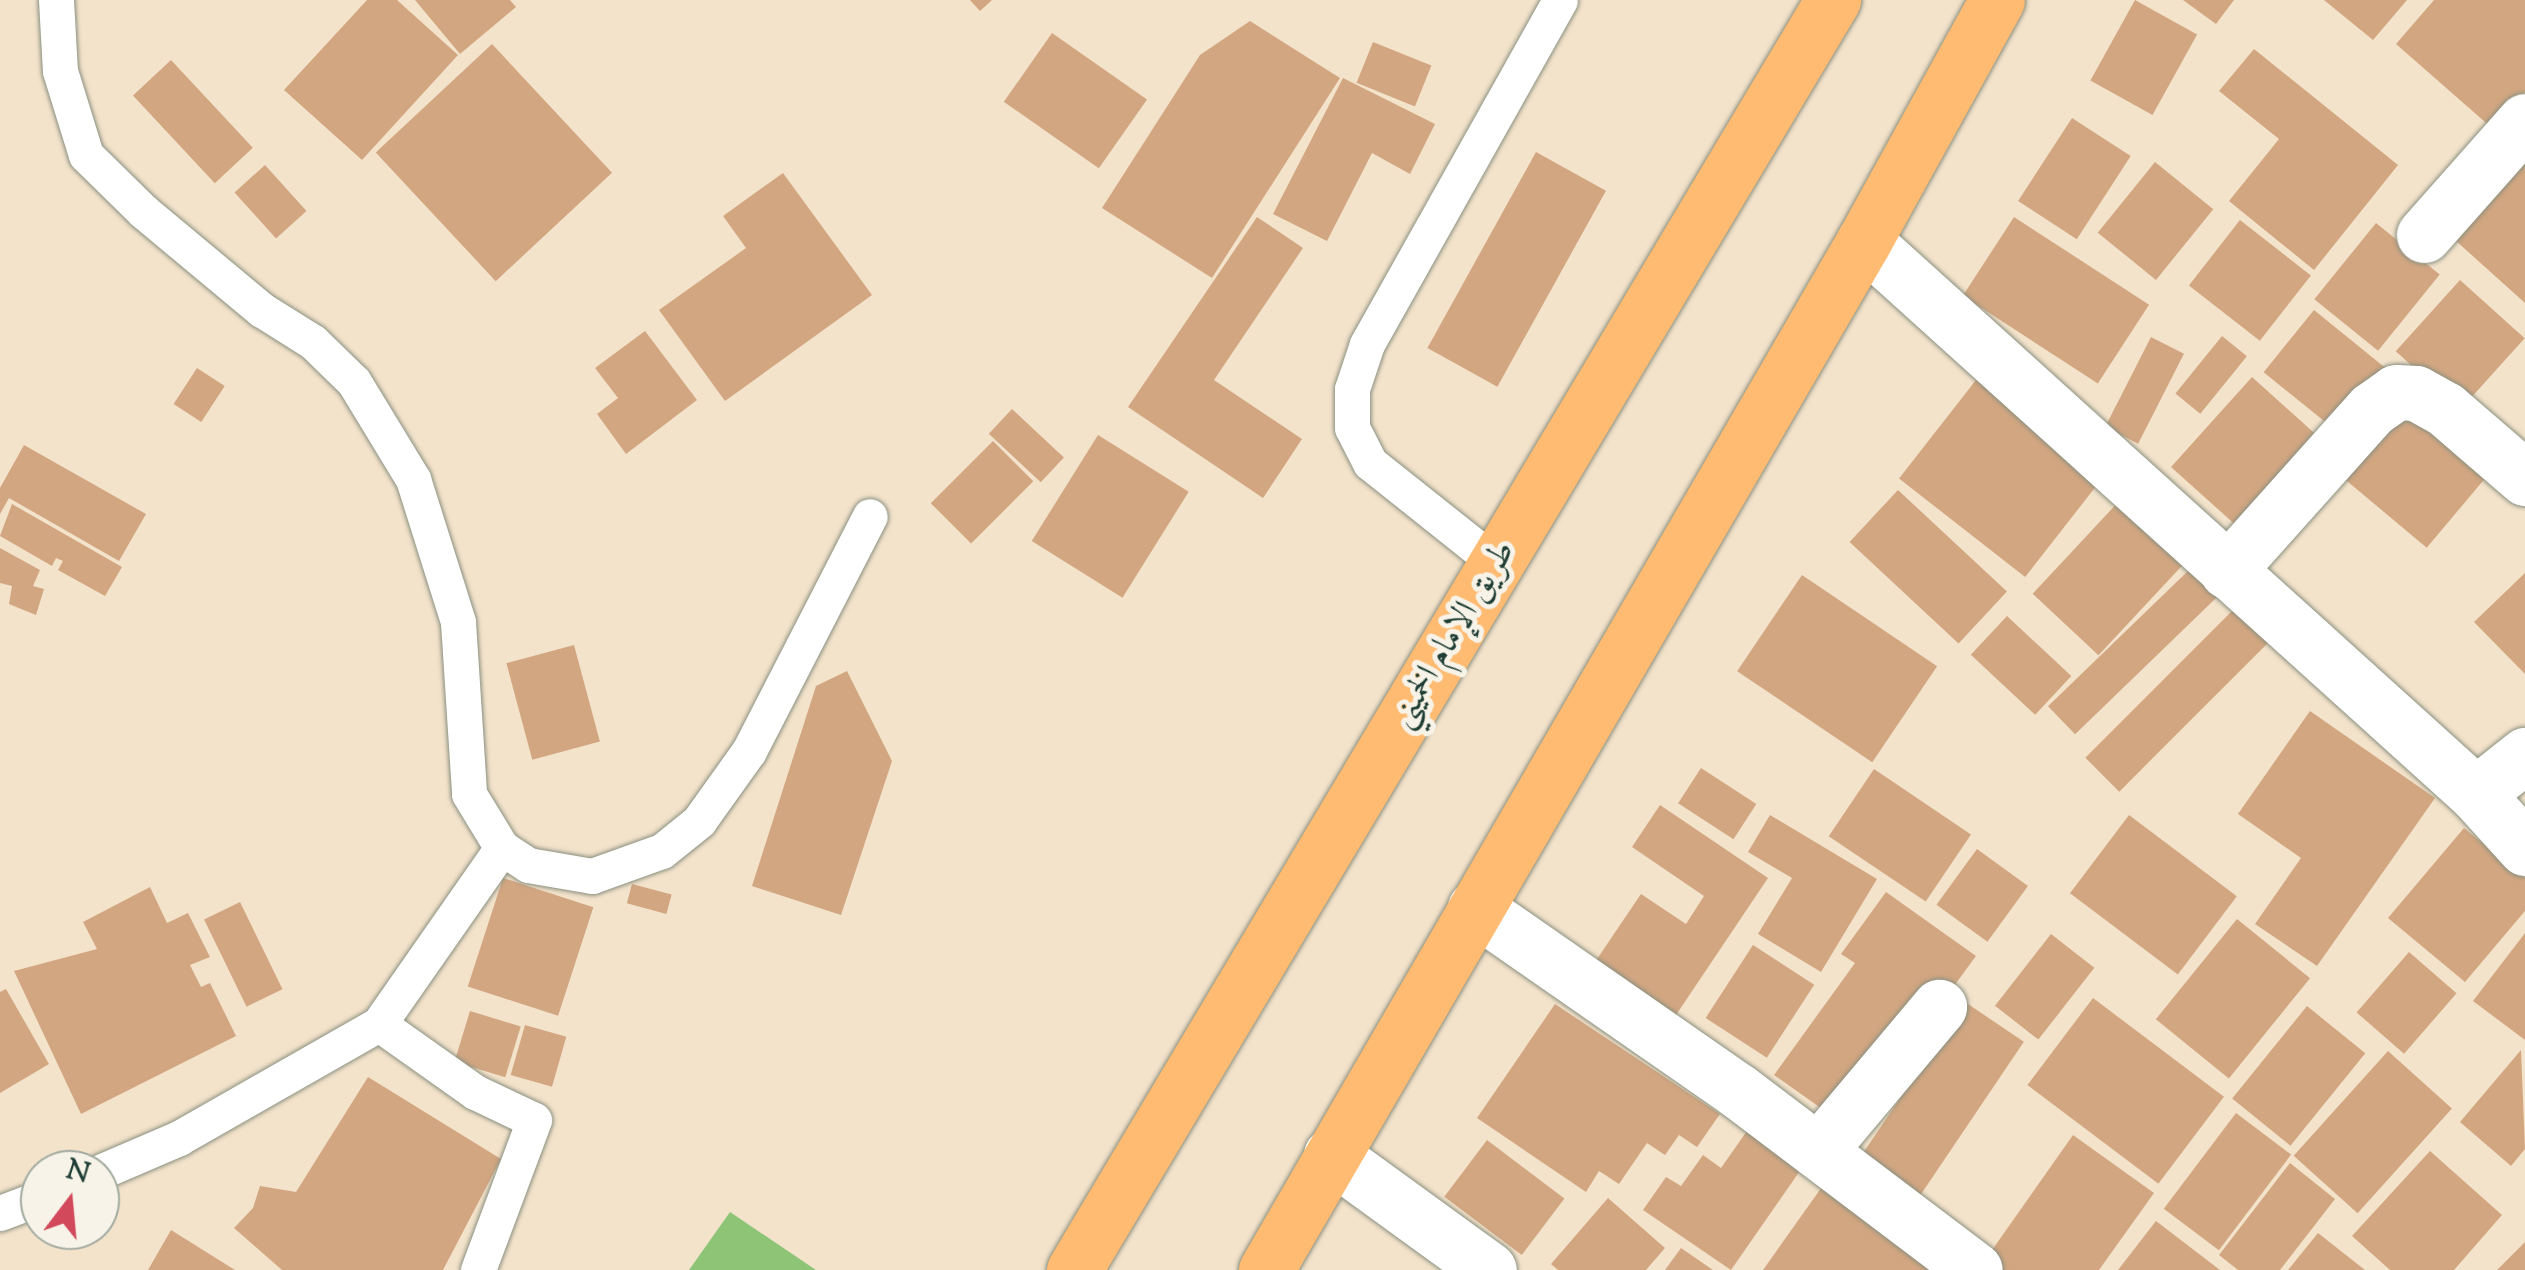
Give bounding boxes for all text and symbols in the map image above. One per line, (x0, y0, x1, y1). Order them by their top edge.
street label: طريق الإمام الخميني (1382, 534, 1526, 736)
north arrow (20, 1150, 120, 1250)
text: N (61, 1151, 94, 1195)

